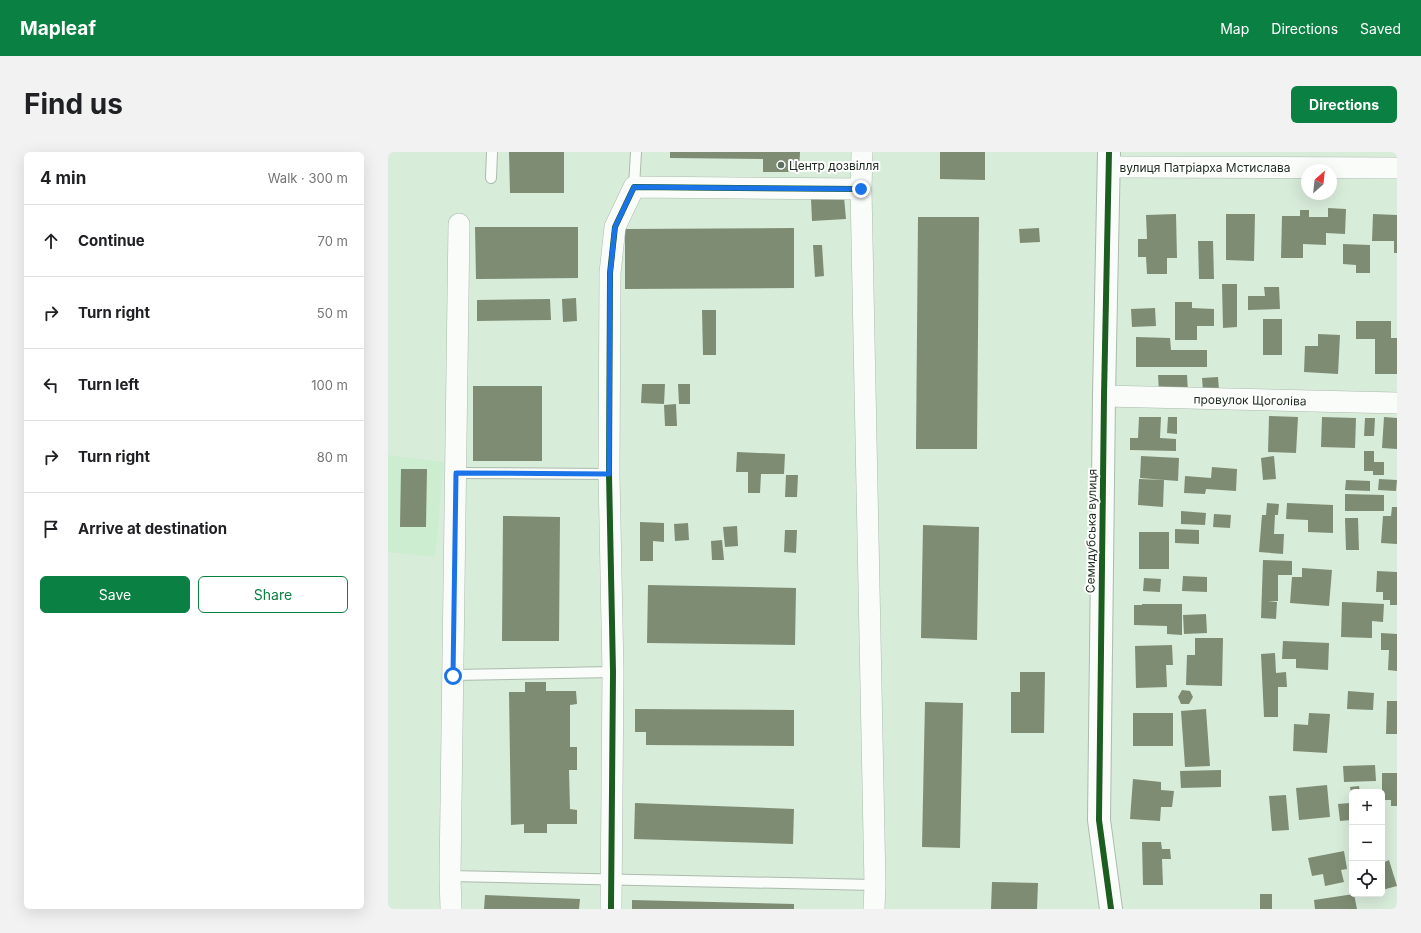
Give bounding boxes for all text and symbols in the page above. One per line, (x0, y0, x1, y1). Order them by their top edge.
text: Mapleaf (20, 17, 96, 40)
text: Map (1220, 20, 1249, 37)
text: Directions (1271, 20, 1338, 37)
text: Saved (1360, 20, 1401, 37)
button: Directions (1291, 86, 1397, 123)
text: Find us (24, 87, 123, 121)
place label: Центр дозвілля (789, 158, 879, 173)
marker: Центр дозвілля (776, 160, 786, 170)
street label: вулиця Патріарха Мстислава (1120, 160, 1290, 175)
north arrow (1301, 164, 1337, 200)
text: 4 min (40, 168, 86, 188)
text: Walk · 300 m (268, 170, 348, 186)
route end (852, 180, 870, 198)
icon: ahead (40, 230, 62, 252)
text: Continue (78, 231, 145, 250)
text: 70 m (318, 233, 348, 249)
icon: right (40, 302, 62, 324)
text: Turn right (78, 303, 150, 322)
text: 50 m (317, 305, 348, 321)
icon: left (40, 374, 62, 396)
text: Turn left (78, 375, 139, 394)
text: 100 m (311, 377, 348, 393)
street label: провулок Щоголіва (1193, 392, 1307, 408)
icon: right (40, 446, 62, 468)
text: Turn right (78, 447, 150, 466)
text: 80 m (317, 449, 348, 465)
street label: Семидубська вулиця (1082, 469, 1100, 593)
icon: arrive (40, 518, 62, 540)
text: Arrive at destination (78, 519, 227, 538)
button: Save (40, 576, 190, 613)
button: Share (198, 576, 348, 613)
route start (444, 667, 462, 685)
map controls (1349, 789, 1385, 897)
button: + (1349, 789, 1385, 825)
button: − (1349, 825, 1385, 861)
button: locate (1349, 861, 1385, 897)

